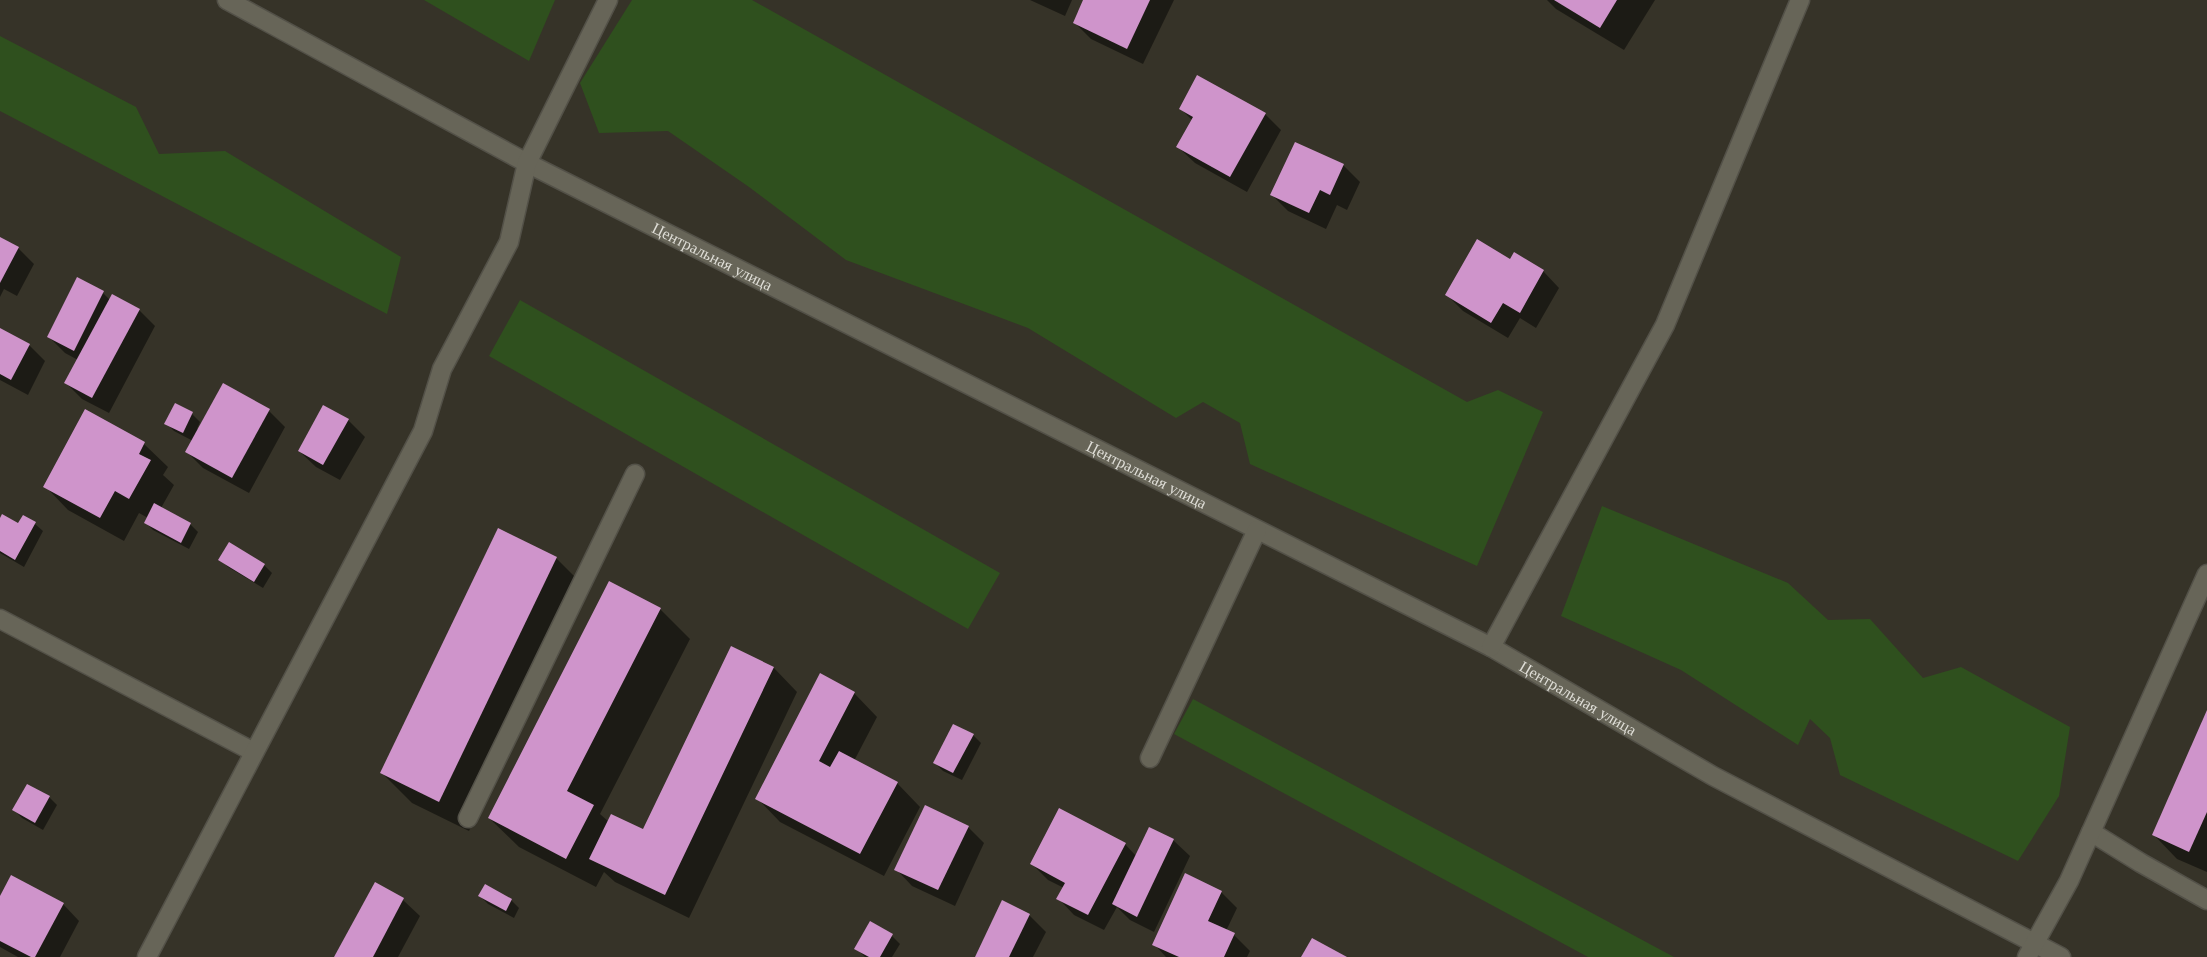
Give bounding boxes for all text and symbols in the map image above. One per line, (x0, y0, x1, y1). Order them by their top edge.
street label: Центральная улица (649, 218, 776, 295)
street label: Центральная улица (1083, 436, 1210, 513)
street label: Центральная улица (1516, 656, 1640, 740)

